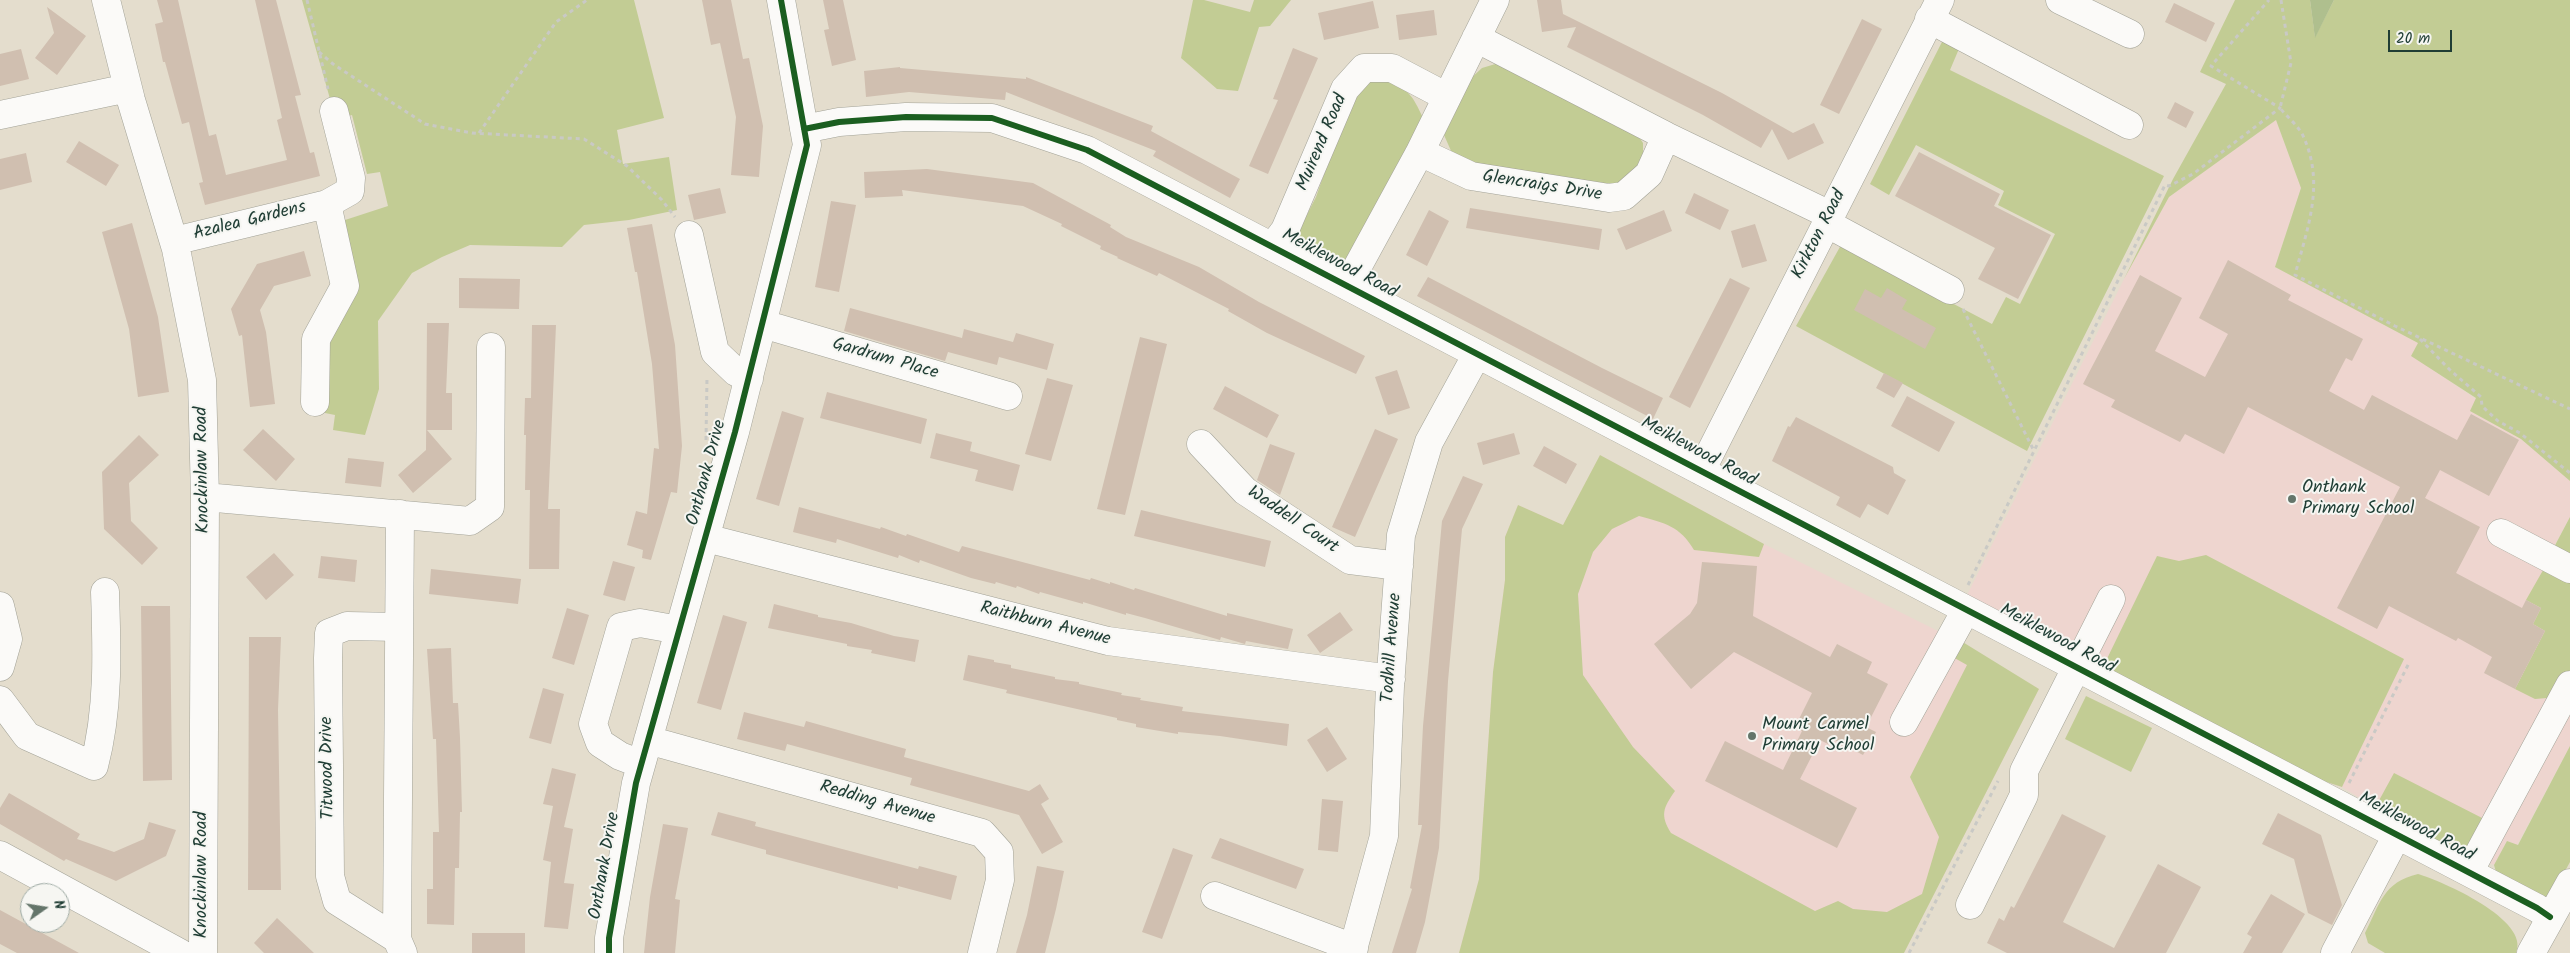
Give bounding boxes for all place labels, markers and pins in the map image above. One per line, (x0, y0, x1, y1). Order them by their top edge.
place label: Onthank Primary School (2302, 478, 2414, 520)
marker: Onthank Primary School (2286, 493, 2298, 505)
place label: Mount Carmel Primary School (1762, 715, 1874, 758)
marker: Mount Carmel Primary School (1746, 730, 1758, 742)

